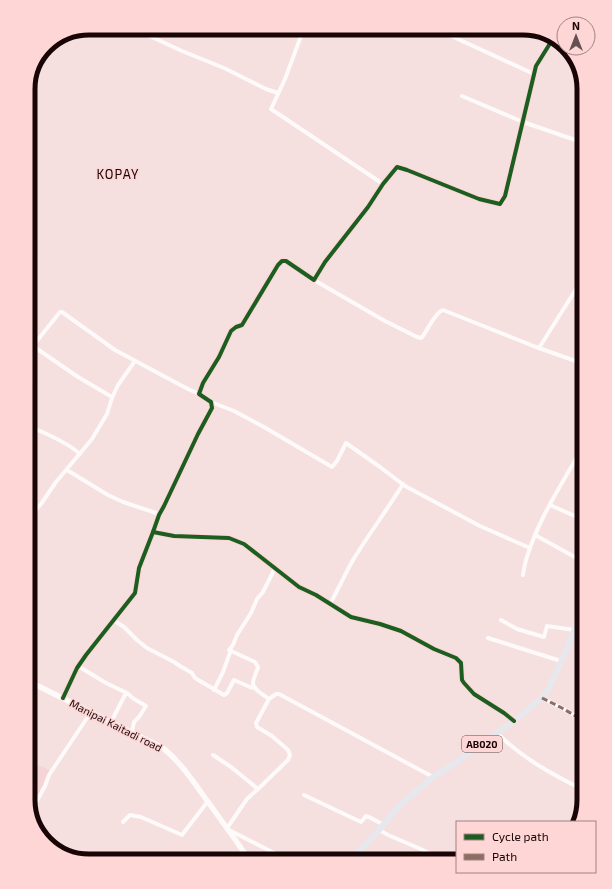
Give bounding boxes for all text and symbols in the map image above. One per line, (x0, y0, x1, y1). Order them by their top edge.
north arrow (556, 16, 596, 56)
text: N (572, 19, 580, 32)
district label: KOPAY (96, 166, 140, 182)
street label: Manipai Kaitadi road (67, 696, 165, 754)
road number: AB020 (462, 736, 502, 752)
legend (456, 821, 596, 873)
text: Cycle path (492, 829, 549, 843)
text: Path (492, 849, 517, 863)

